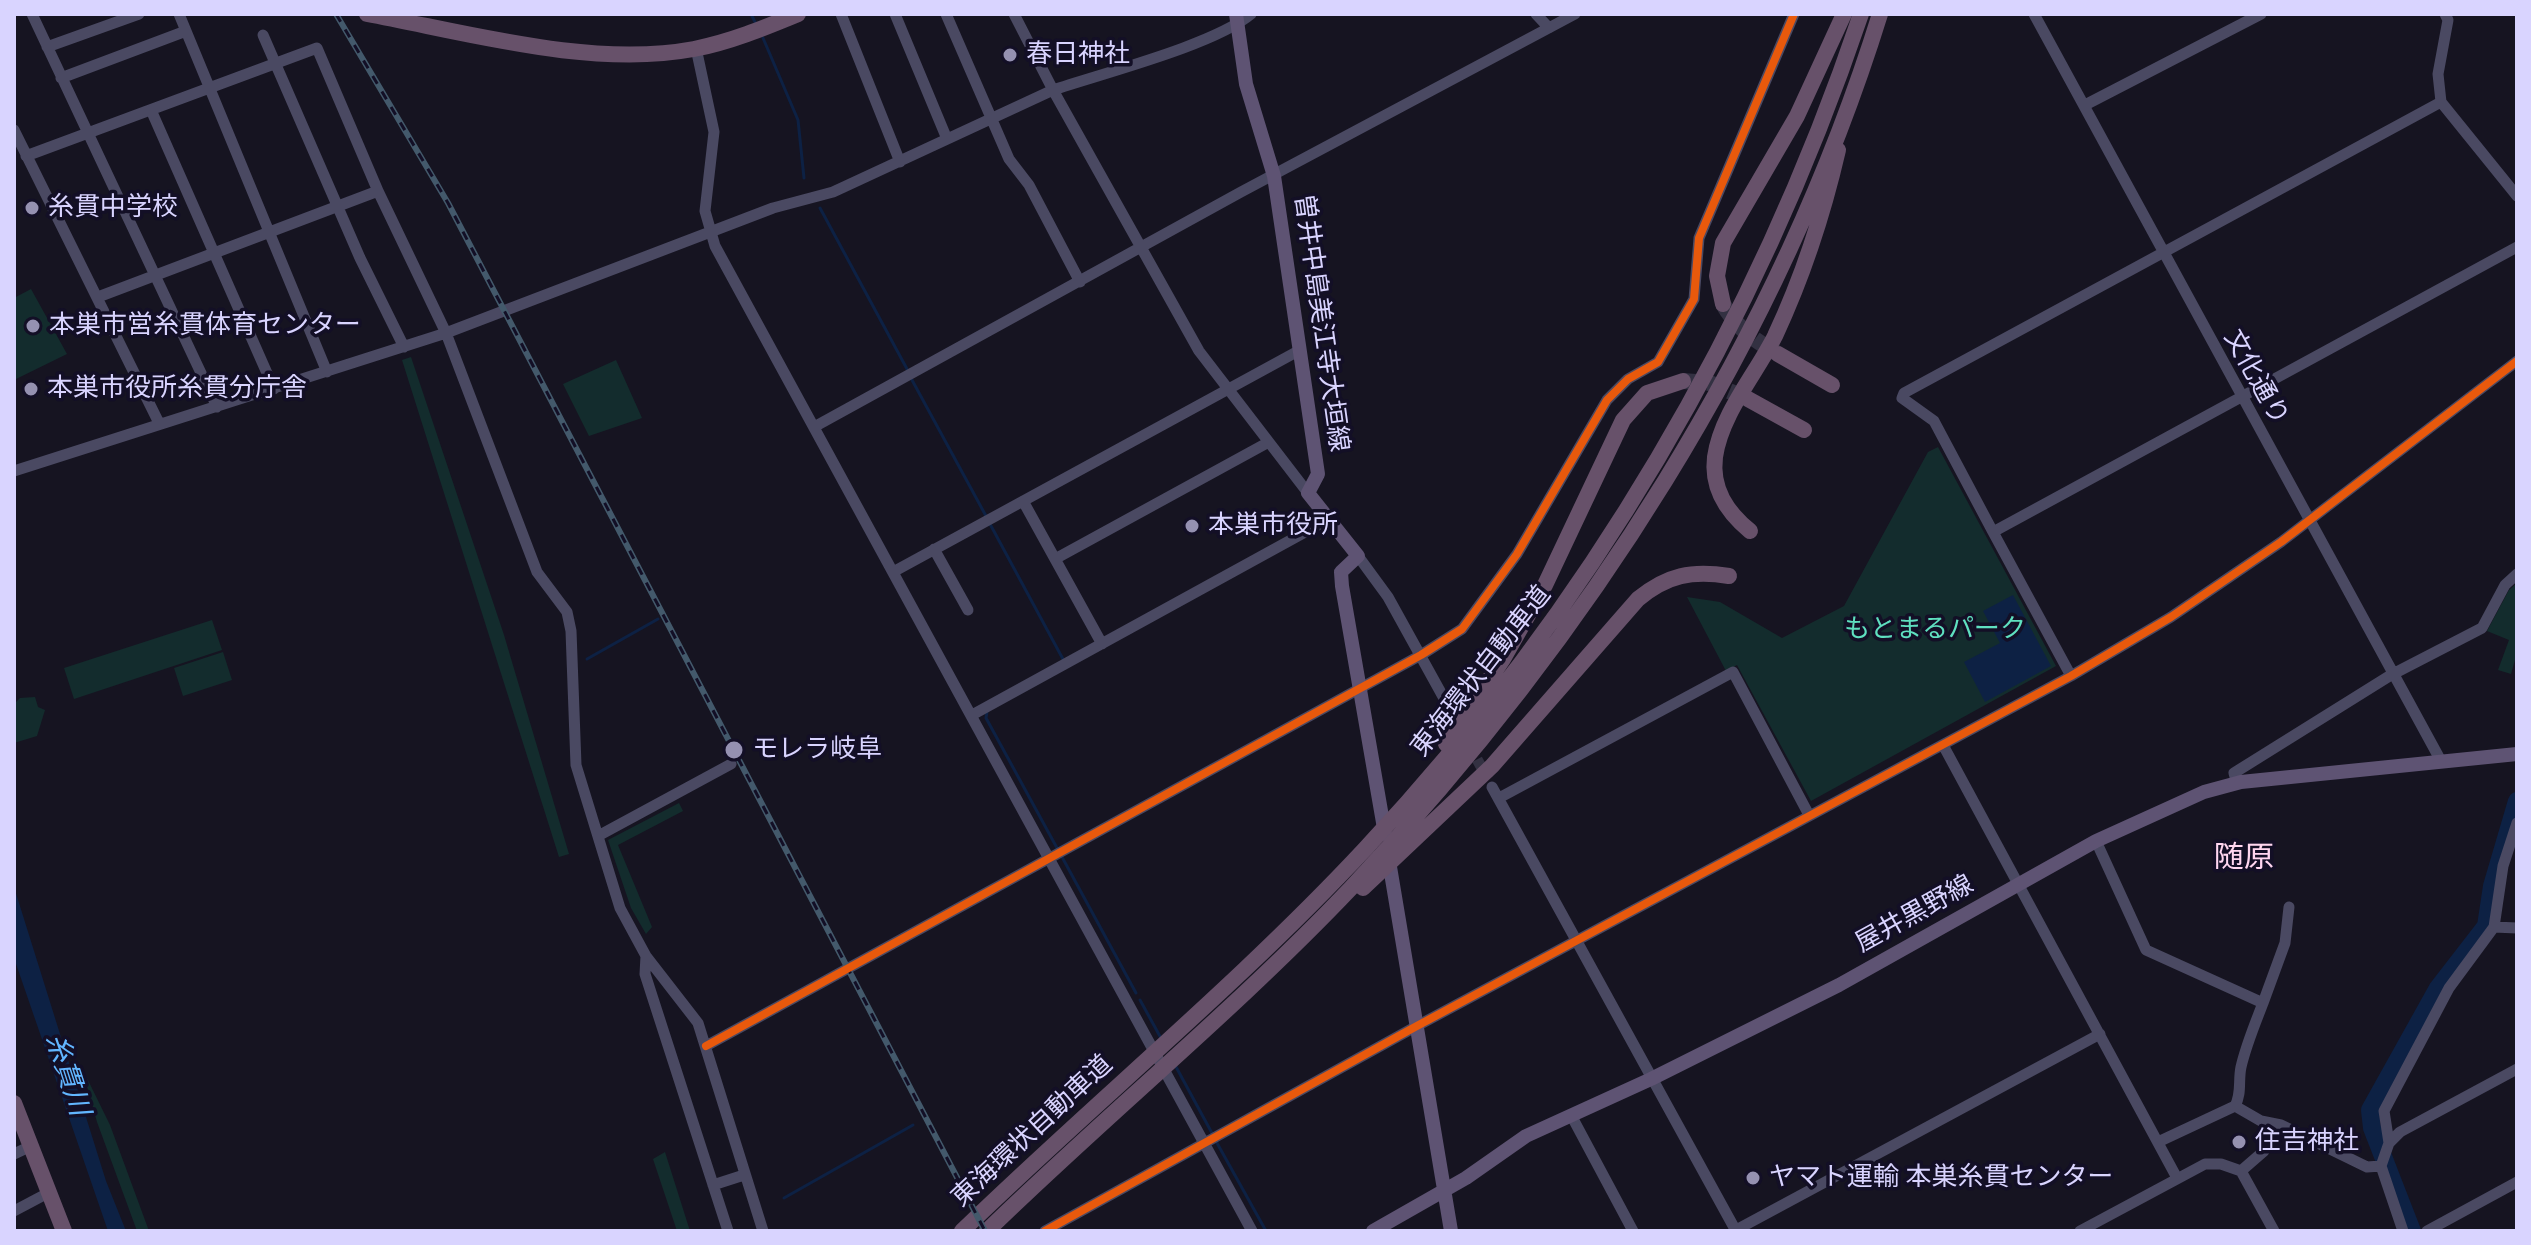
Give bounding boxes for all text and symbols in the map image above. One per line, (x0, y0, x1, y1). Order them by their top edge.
place label: 春日神社 (1026, 39, 1130, 71)
marker: 春日神社 (1001, 46, 1019, 64)
place label: 糸貫中学校 (48, 192, 178, 224)
street label: 曽井中島美江寺大垣線 (1286, 192, 1354, 454)
marker: 糸貫中学校 (23, 199, 41, 217)
place label: 本巣市営糸貫体育センター (49, 310, 361, 342)
marker: 本巣市営糸貫体育センター (24, 317, 42, 335)
street label: 文化通り (2216, 325, 2294, 431)
place label: 本巣市役所糸貫分庁舎 (47, 373, 307, 405)
marker: 本巣市役所糸貫分庁舎 (22, 380, 40, 398)
place label: 本巣市役所 (1208, 510, 1338, 542)
marker: 本巣市役所 (1183, 517, 1201, 535)
street label: 東海環状自動車道 (1406, 580, 1558, 764)
park label: もとまるパーク (1844, 614, 2026, 646)
place label: モレラ岐阜 (752, 734, 882, 766)
marker: モレラ岐阜 (723, 739, 745, 761)
district label: 随原 (2214, 841, 2274, 877)
street label: 屋井黒野線 (1851, 870, 1979, 960)
water label: 糸貫川 (37, 1030, 95, 1120)
street label: 東海環状自動車道 (946, 1050, 1120, 1214)
place label: 住吉神社 (2255, 1126, 2359, 1158)
marker: 住吉神社 (2230, 1133, 2248, 1151)
place label: ヤマト運輸 本巣糸貫センター (1769, 1162, 2113, 1194)
marker: ヤマト運輸 本巣糸貫センター (1744, 1169, 1762, 1187)

